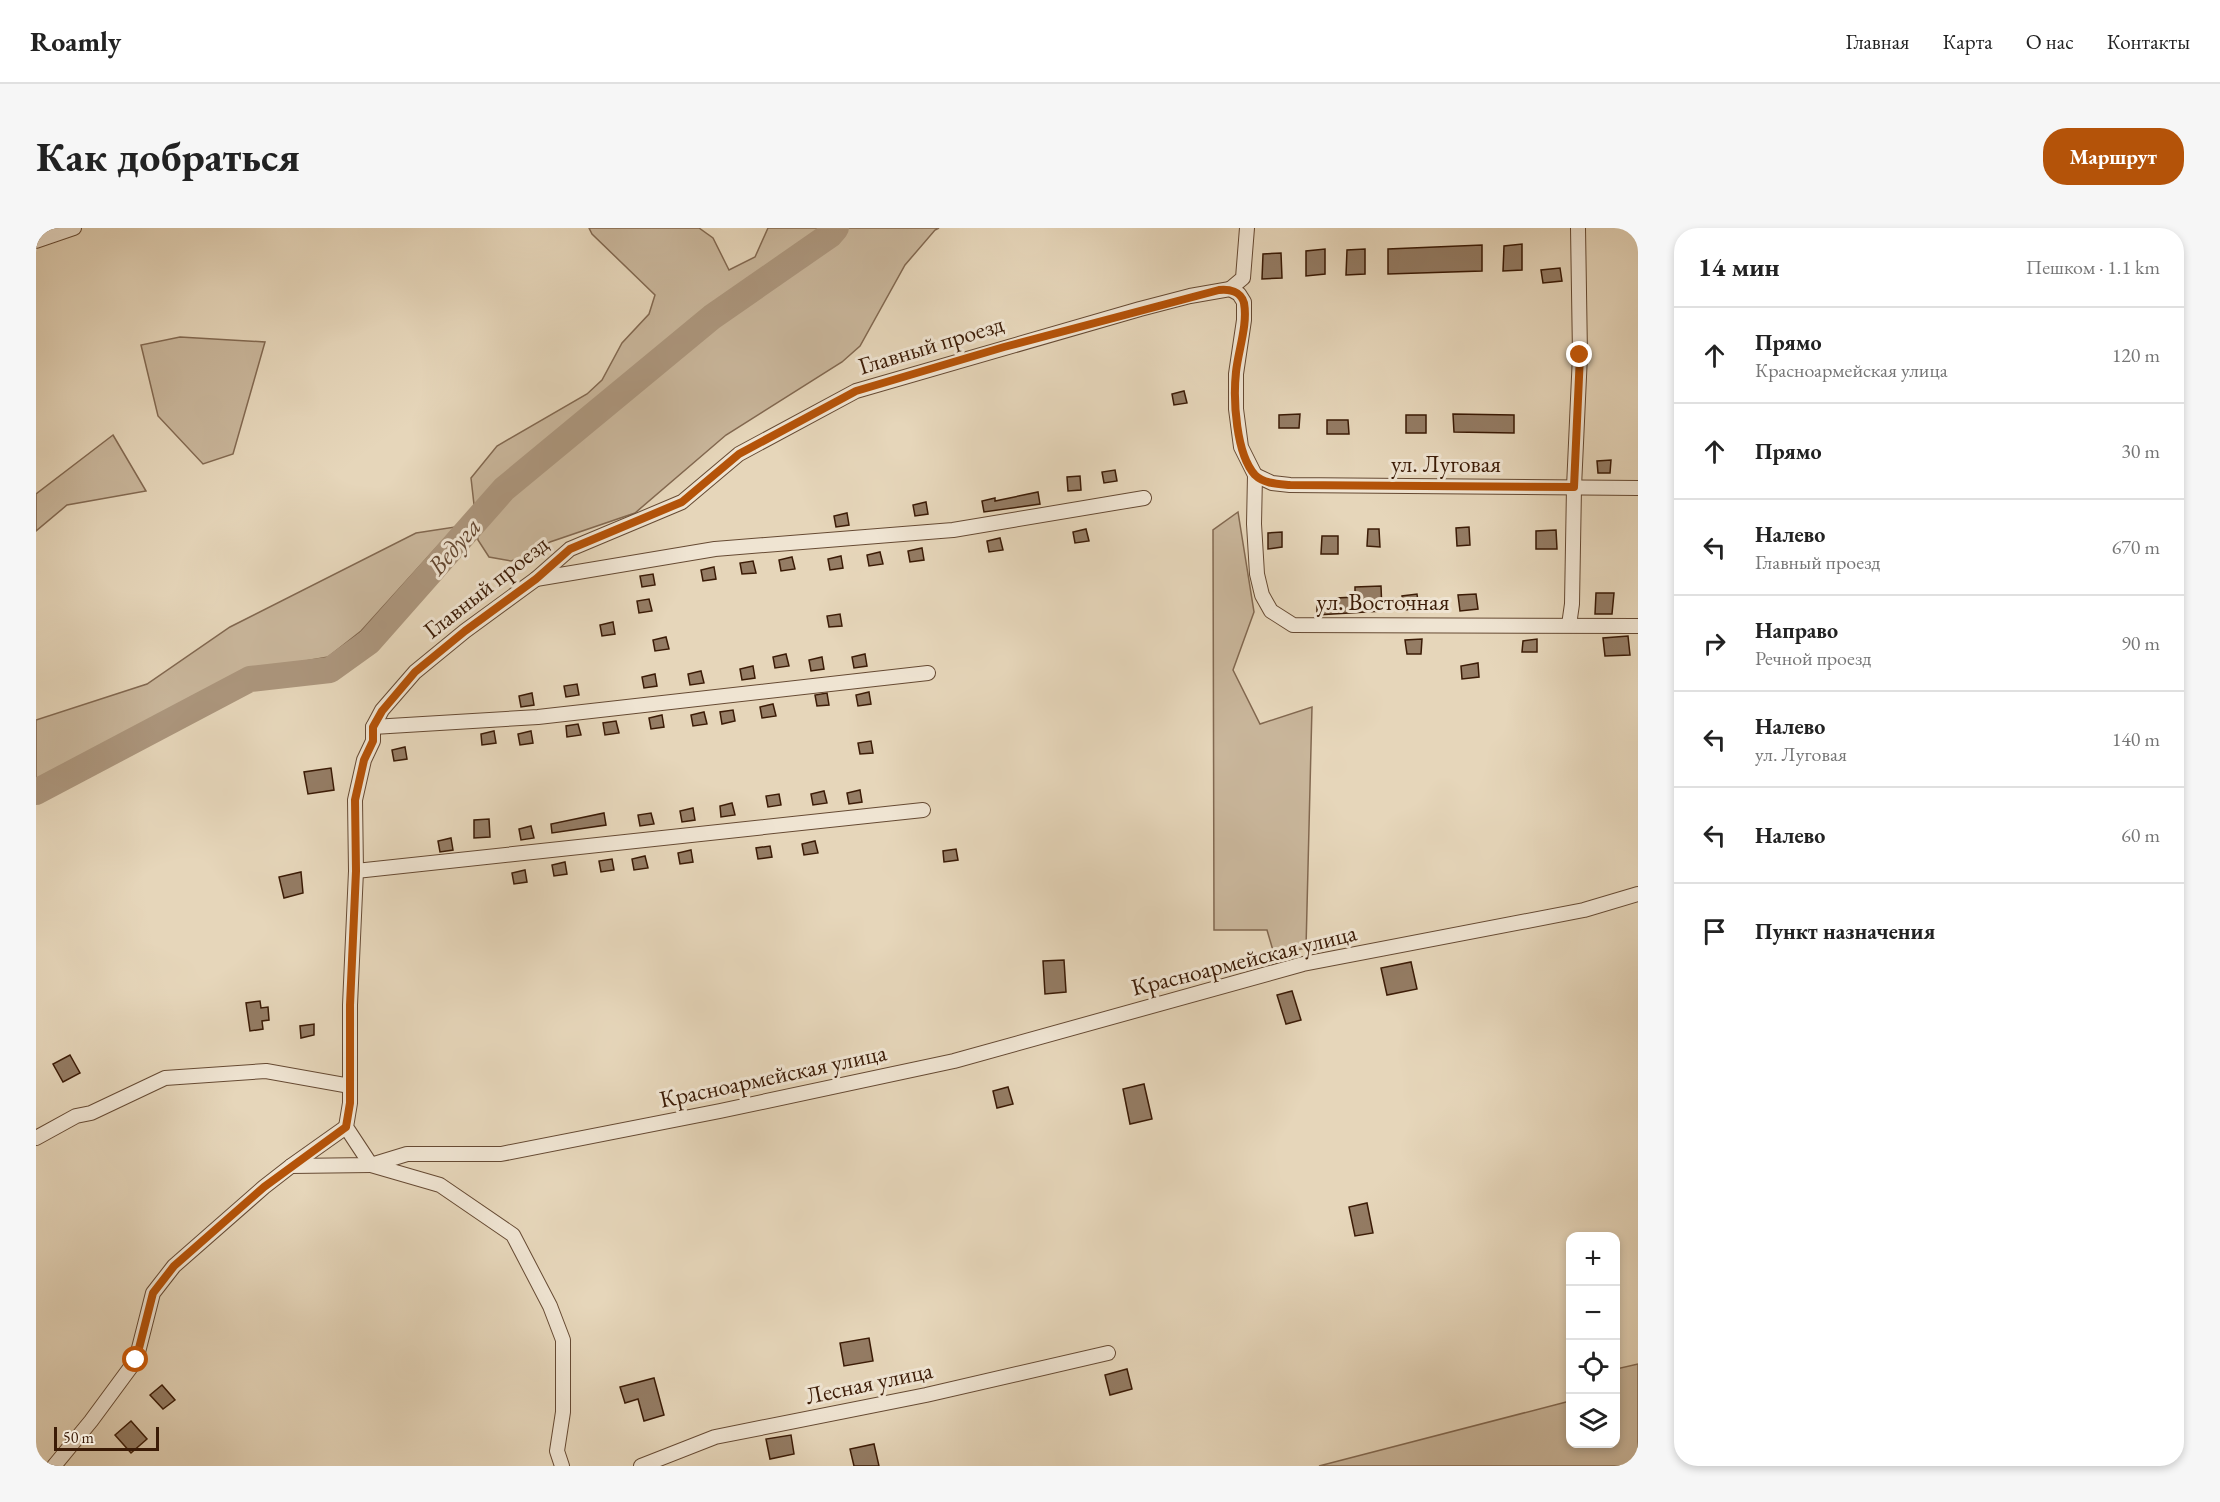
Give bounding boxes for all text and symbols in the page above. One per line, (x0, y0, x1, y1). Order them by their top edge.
text: Roamly (30, 23, 121, 59)
text: Главная (1845, 28, 1909, 55)
text: Карта (1942, 28, 1993, 55)
text: О нас (2026, 28, 2074, 55)
text: Контакты (2107, 28, 2190, 55)
button: Маршрут (2043, 128, 2184, 185)
text: Как добраться (36, 129, 300, 184)
text: 14 мин (1698, 250, 1779, 284)
text: Пешком · 1.1 km (2026, 254, 2160, 280)
street label: Главный проезд (854, 308, 1007, 381)
text: Прямо (1755, 328, 1822, 357)
icon: ahead (1698, 339, 1731, 372)
route end (1566, 341, 1592, 367)
text: 120 m (2112, 342, 2160, 368)
text: Красноармейская улица (1755, 357, 1948, 383)
icon: ahead (1698, 435, 1731, 468)
text: Прямо (1755, 437, 1822, 466)
text: 30 m (2121, 438, 2160, 464)
street label: ул. Луговая (1391, 448, 1501, 479)
water label: Ведуга (419, 510, 488, 583)
text: Налево (1755, 520, 1825, 549)
street label: Главный проезд (417, 528, 555, 645)
icon: left (1698, 531, 1731, 564)
text: 670 m (2112, 534, 2160, 560)
text: Главный проезд (1755, 549, 1880, 575)
street label: ул. Восточная (1317, 586, 1450, 617)
text: Направо (1755, 616, 1838, 645)
icon: right (1698, 627, 1731, 660)
text: 90 m (2121, 630, 2160, 656)
text: Речной проезд (1755, 645, 1871, 671)
text: Налево (1755, 712, 1825, 741)
icon: left (1698, 723, 1731, 756)
text: 140 m (2112, 726, 2160, 752)
text: ул. Луговая (1755, 741, 1847, 767)
icon: left (1698, 819, 1731, 852)
text: Налево (1755, 821, 1825, 850)
text: 60 m (2121, 822, 2160, 848)
icon: arrive (1698, 915, 1731, 948)
street label: Красноармейская улица (1128, 916, 1360, 1003)
text: Пункт назначения (1755, 917, 1935, 946)
street label: Красноармейская улица (657, 1036, 890, 1115)
map controls (1566, 1232, 1620, 1448)
button: + (1566, 1232, 1620, 1286)
button: − (1566, 1286, 1620, 1340)
button: locate (1566, 1340, 1620, 1394)
route start (122, 1346, 148, 1372)
street label: Лесная улица (802, 1354, 936, 1411)
button: layers (1566, 1394, 1620, 1448)
scale bar (54, 1424, 159, 1452)
text: 50 m (63, 1427, 94, 1448)

